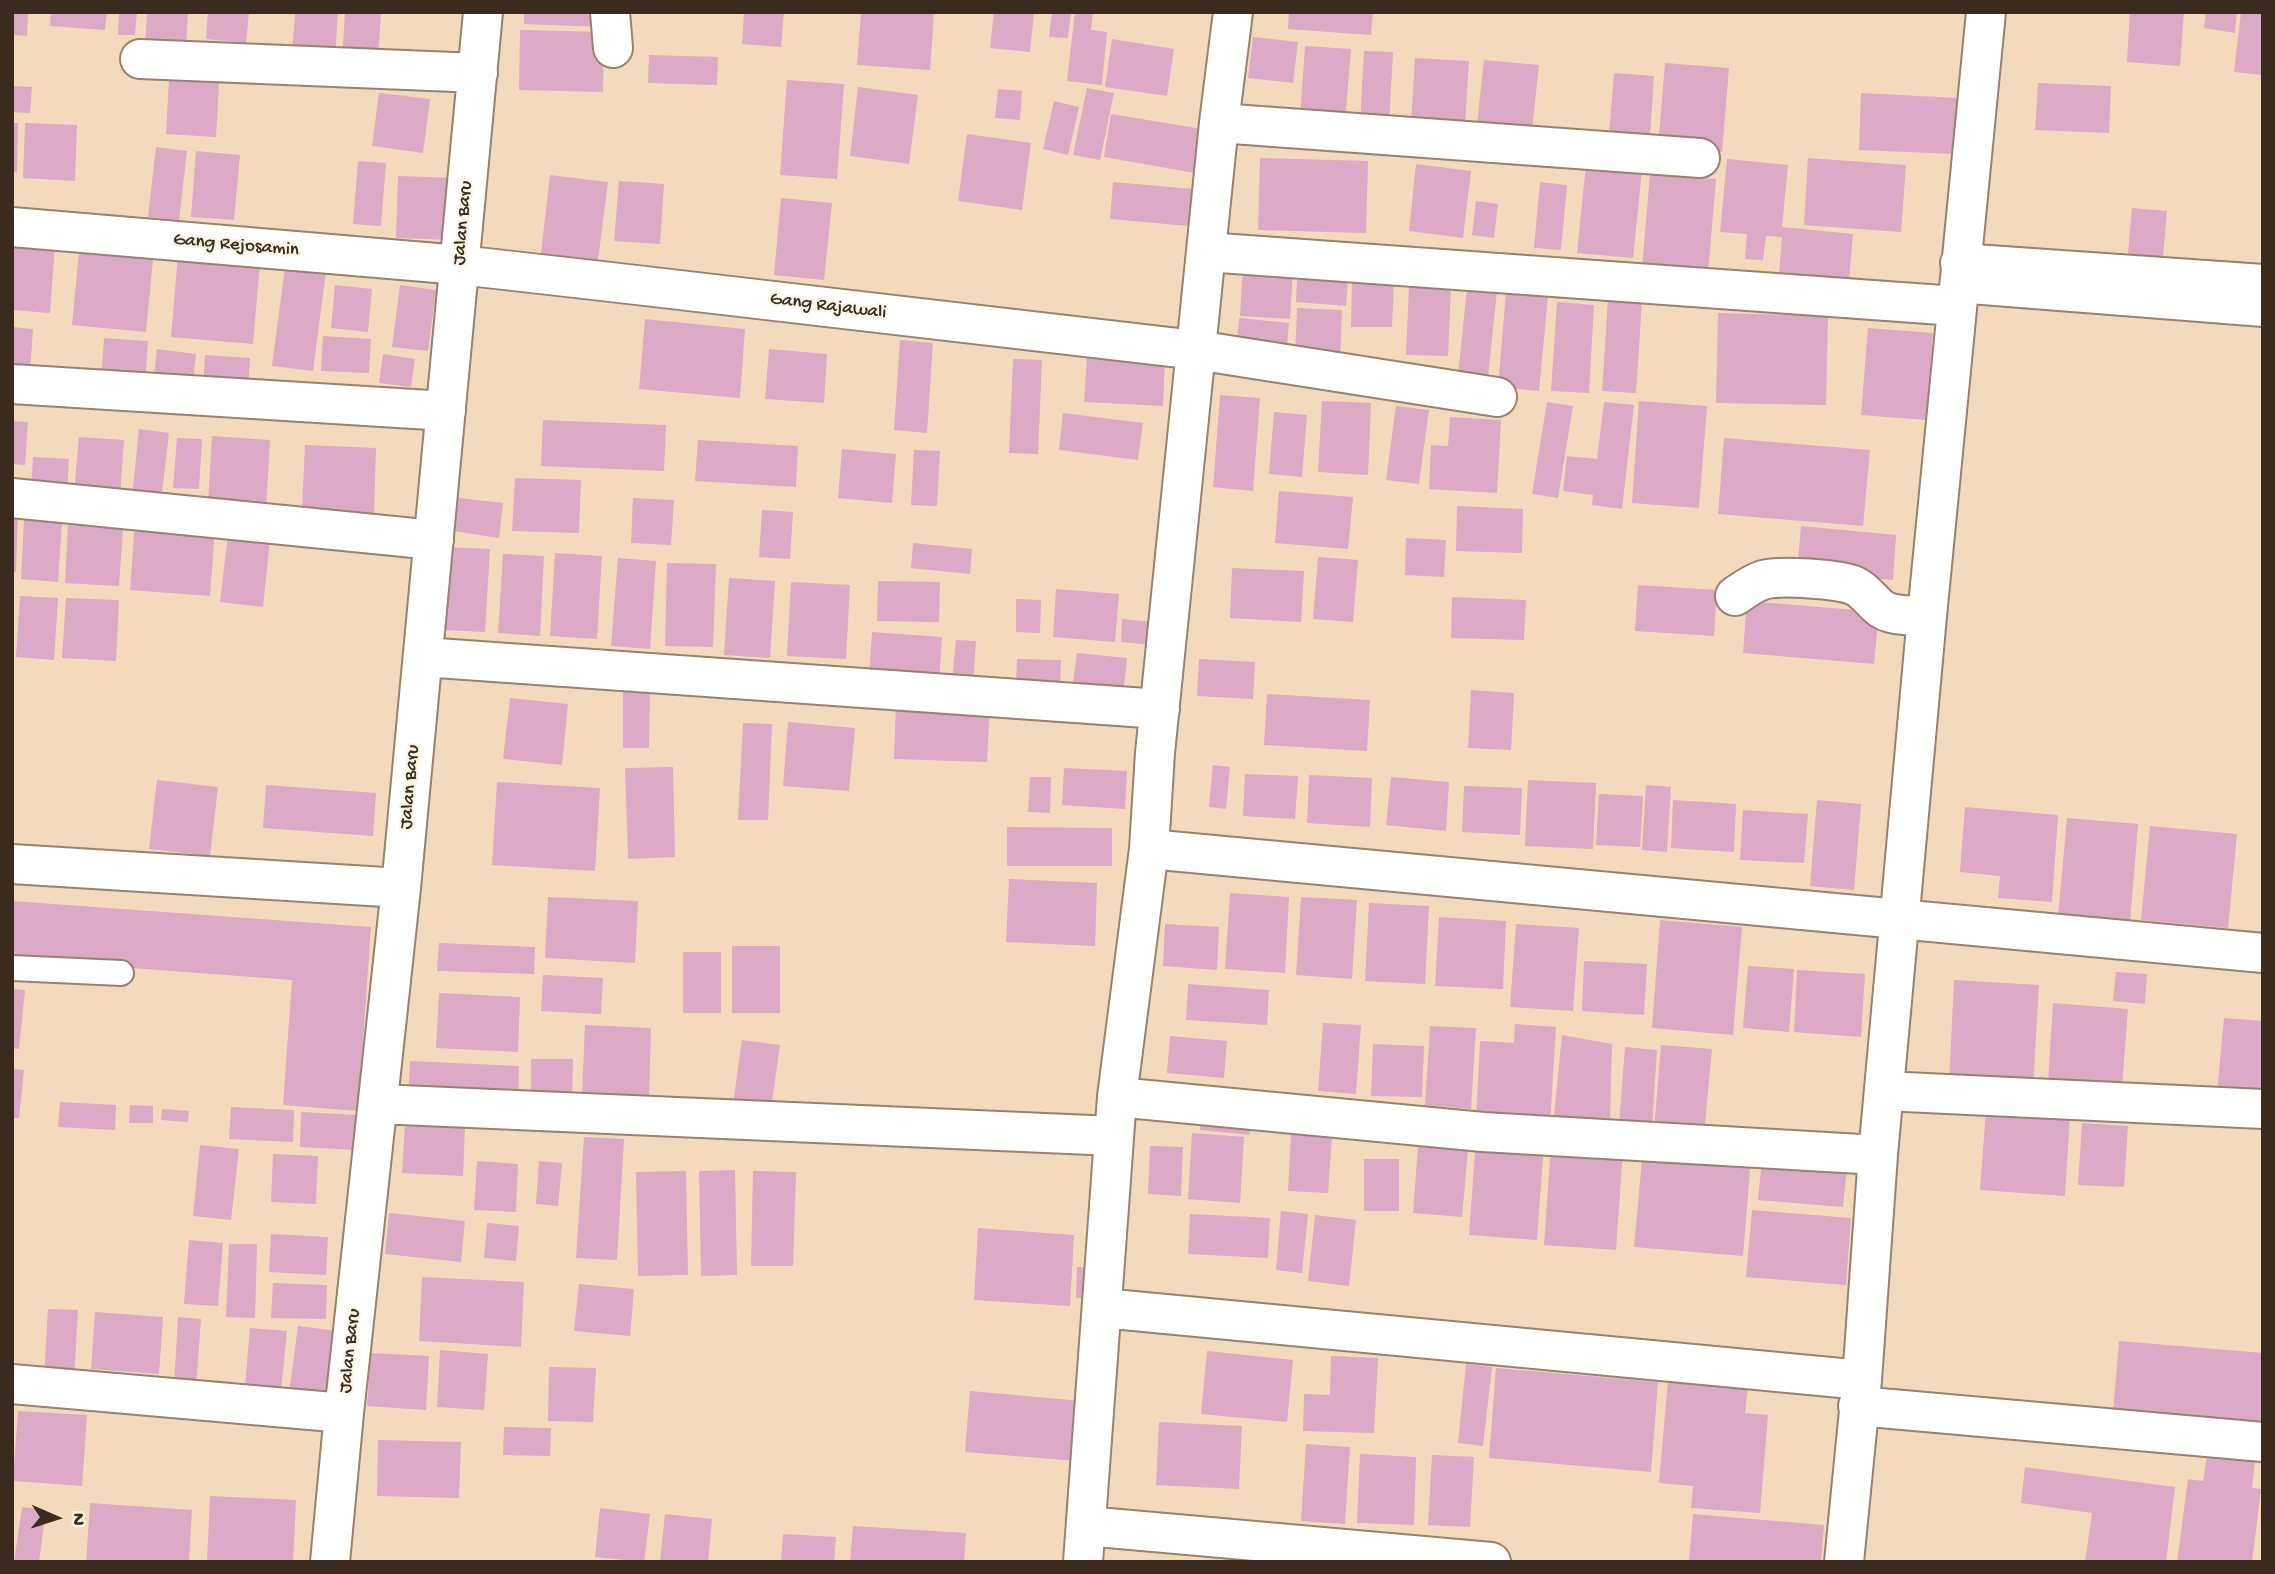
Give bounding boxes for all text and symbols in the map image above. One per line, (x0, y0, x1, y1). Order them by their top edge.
street label: Jalan Baru (449, 180, 479, 266)
street label: Gang Rejosamin (172, 229, 300, 263)
street label: Gang Rajawali (769, 289, 887, 325)
street label: Jalan Baru (396, 744, 426, 830)
street label: Jalan Baru (335, 1308, 367, 1394)
north arrow (21, 1483, 91, 1553)
text: N (66, 1512, 89, 1526)

